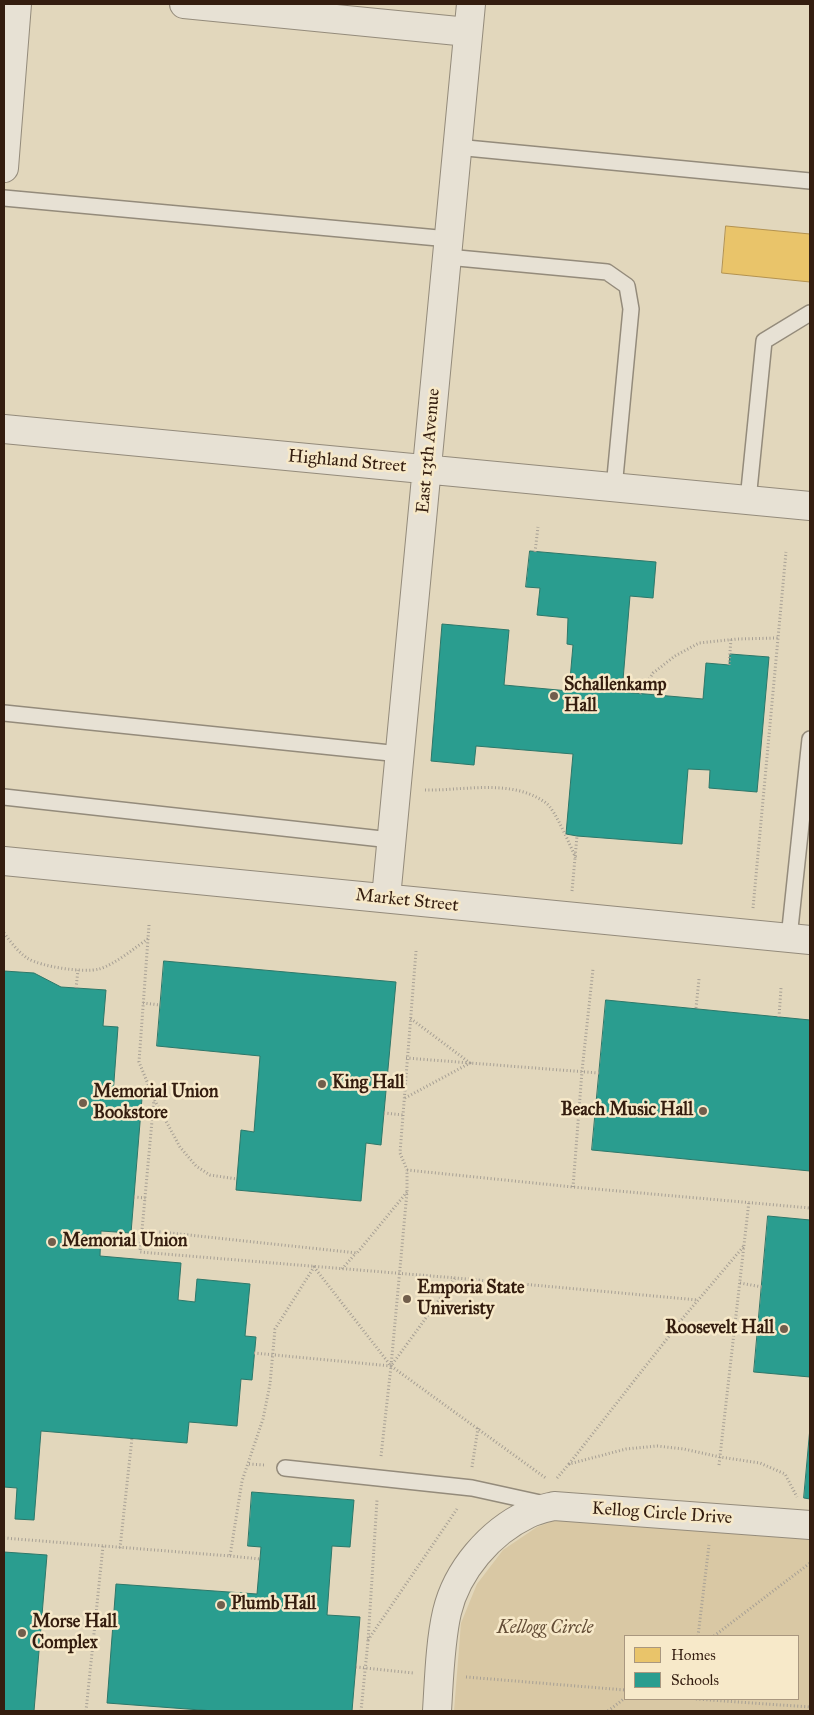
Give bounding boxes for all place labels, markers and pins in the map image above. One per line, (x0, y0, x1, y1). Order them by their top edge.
place label: Schallenkamp Hall (564, 675, 667, 718)
marker: Schallenkamp Hall (548, 690, 560, 702)
place label: King Hall (332, 1073, 405, 1095)
marker: King Hall (316, 1078, 328, 1090)
place label: Memorial Union Bookstore (93, 1082, 218, 1124)
marker: Memorial Union Bookstore (77, 1097, 89, 1109)
place label: Beach Music Hall (561, 1100, 693, 1122)
marker: Beach Music Hall (697, 1105, 709, 1117)
place label: Memorial Union (62, 1231, 187, 1253)
marker: Memorial Union (46, 1236, 58, 1248)
place label: Emporia State Univeristy (417, 1278, 525, 1320)
marker: Emporia State Univeristy (401, 1293, 413, 1305)
place label: Roosevelt Hall (665, 1318, 774, 1340)
marker: Roosevelt Hall (778, 1323, 790, 1335)
place label: Plumb Hall (231, 1594, 316, 1616)
marker: Plumb Hall (215, 1599, 227, 1611)
place label: Morse Hall Complex (32, 1612, 117, 1655)
marker: Morse Hall Complex (16, 1627, 28, 1639)

